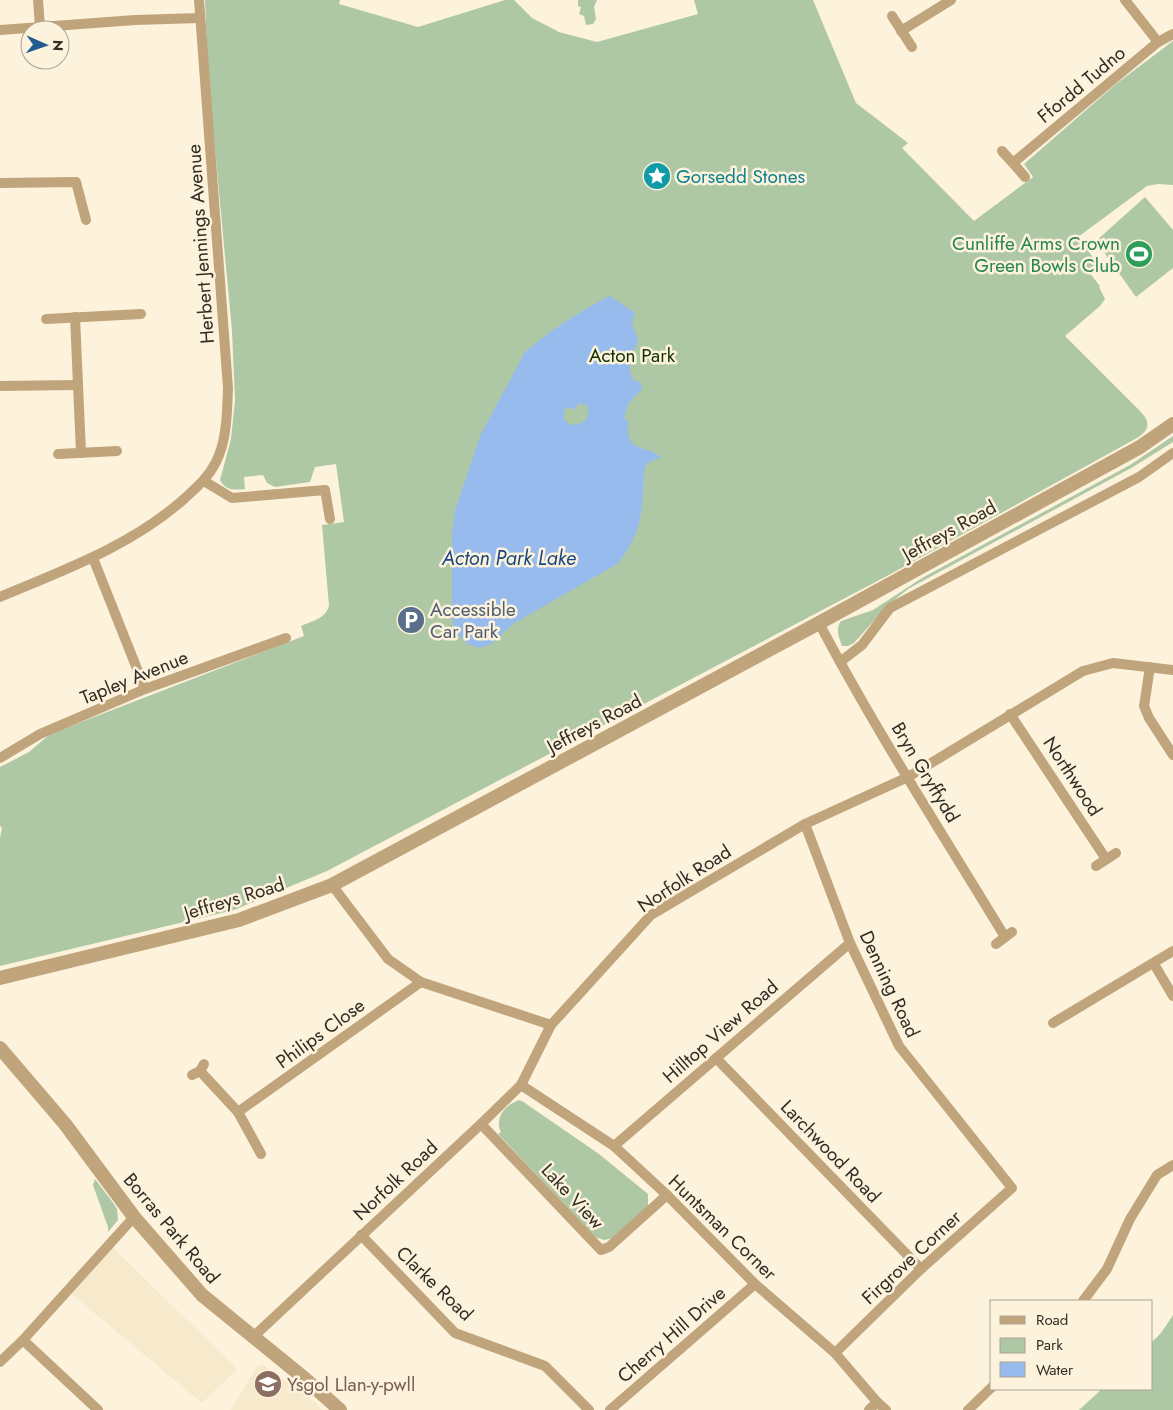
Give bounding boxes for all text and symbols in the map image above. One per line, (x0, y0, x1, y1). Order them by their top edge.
north arrow (20, 20, 70, 70)
street label: Ffordd Tudno (1031, 39, 1131, 129)
text: N (48, 40, 68, 51)
street label: Herbert Jennings Avenue (180, 143, 221, 345)
place icon: Gorsedd Stones (642, 161, 672, 191)
place label: Gorsedd Stones (676, 163, 806, 190)
place label: Cunliffe Arms Crown Green Bowls Club (952, 230, 1120, 279)
sports icon: Cunliffe Arms Crown Green Bowls Club (1124, 239, 1154, 269)
park label: Acton Park (589, 342, 676, 369)
street label: Jeffreys Road (895, 494, 1001, 569)
water label: Acton Park Lake (441, 544, 576, 573)
place label: Accessible Car Park (430, 596, 516, 645)
parking icon: Accessible Car Park (396, 605, 426, 635)
street label: Tapley Avenue (76, 644, 192, 711)
street label: Jeffreys Road (539, 687, 646, 761)
street label: Bryn Gryffydd (885, 717, 966, 828)
street label: Northwood (1037, 731, 1108, 821)
street label: Norfolk Road (632, 838, 736, 919)
street label: Jeffreys Road (178, 870, 288, 927)
street label: Denning Road (853, 926, 926, 1042)
street label: Hilltop View Road (657, 974, 784, 1089)
street label: Philips Close (270, 992, 370, 1075)
street label: Larchwood Road (774, 1094, 887, 1209)
street label: Norfolk Road (347, 1134, 444, 1227)
street label: Lake View (535, 1157, 610, 1235)
street label: Borras Park Road (117, 1167, 226, 1289)
street label: Huntsman Corner (662, 1168, 783, 1287)
street label: Firgrove Corner (855, 1204, 968, 1311)
street label: Clarke Road (390, 1240, 479, 1327)
street label: Cherry Hill Drive (611, 1280, 732, 1389)
legend (990, 1300, 1153, 1390)
text: Road (1036, 1309, 1068, 1331)
text: Park (1036, 1334, 1063, 1356)
text: Water (1036, 1359, 1074, 1381)
school or university icon: Ysgol Llan-y-pwll (253, 1369, 283, 1399)
place label: Ysgol Llan-y-pwll (287, 1371, 415, 1398)

